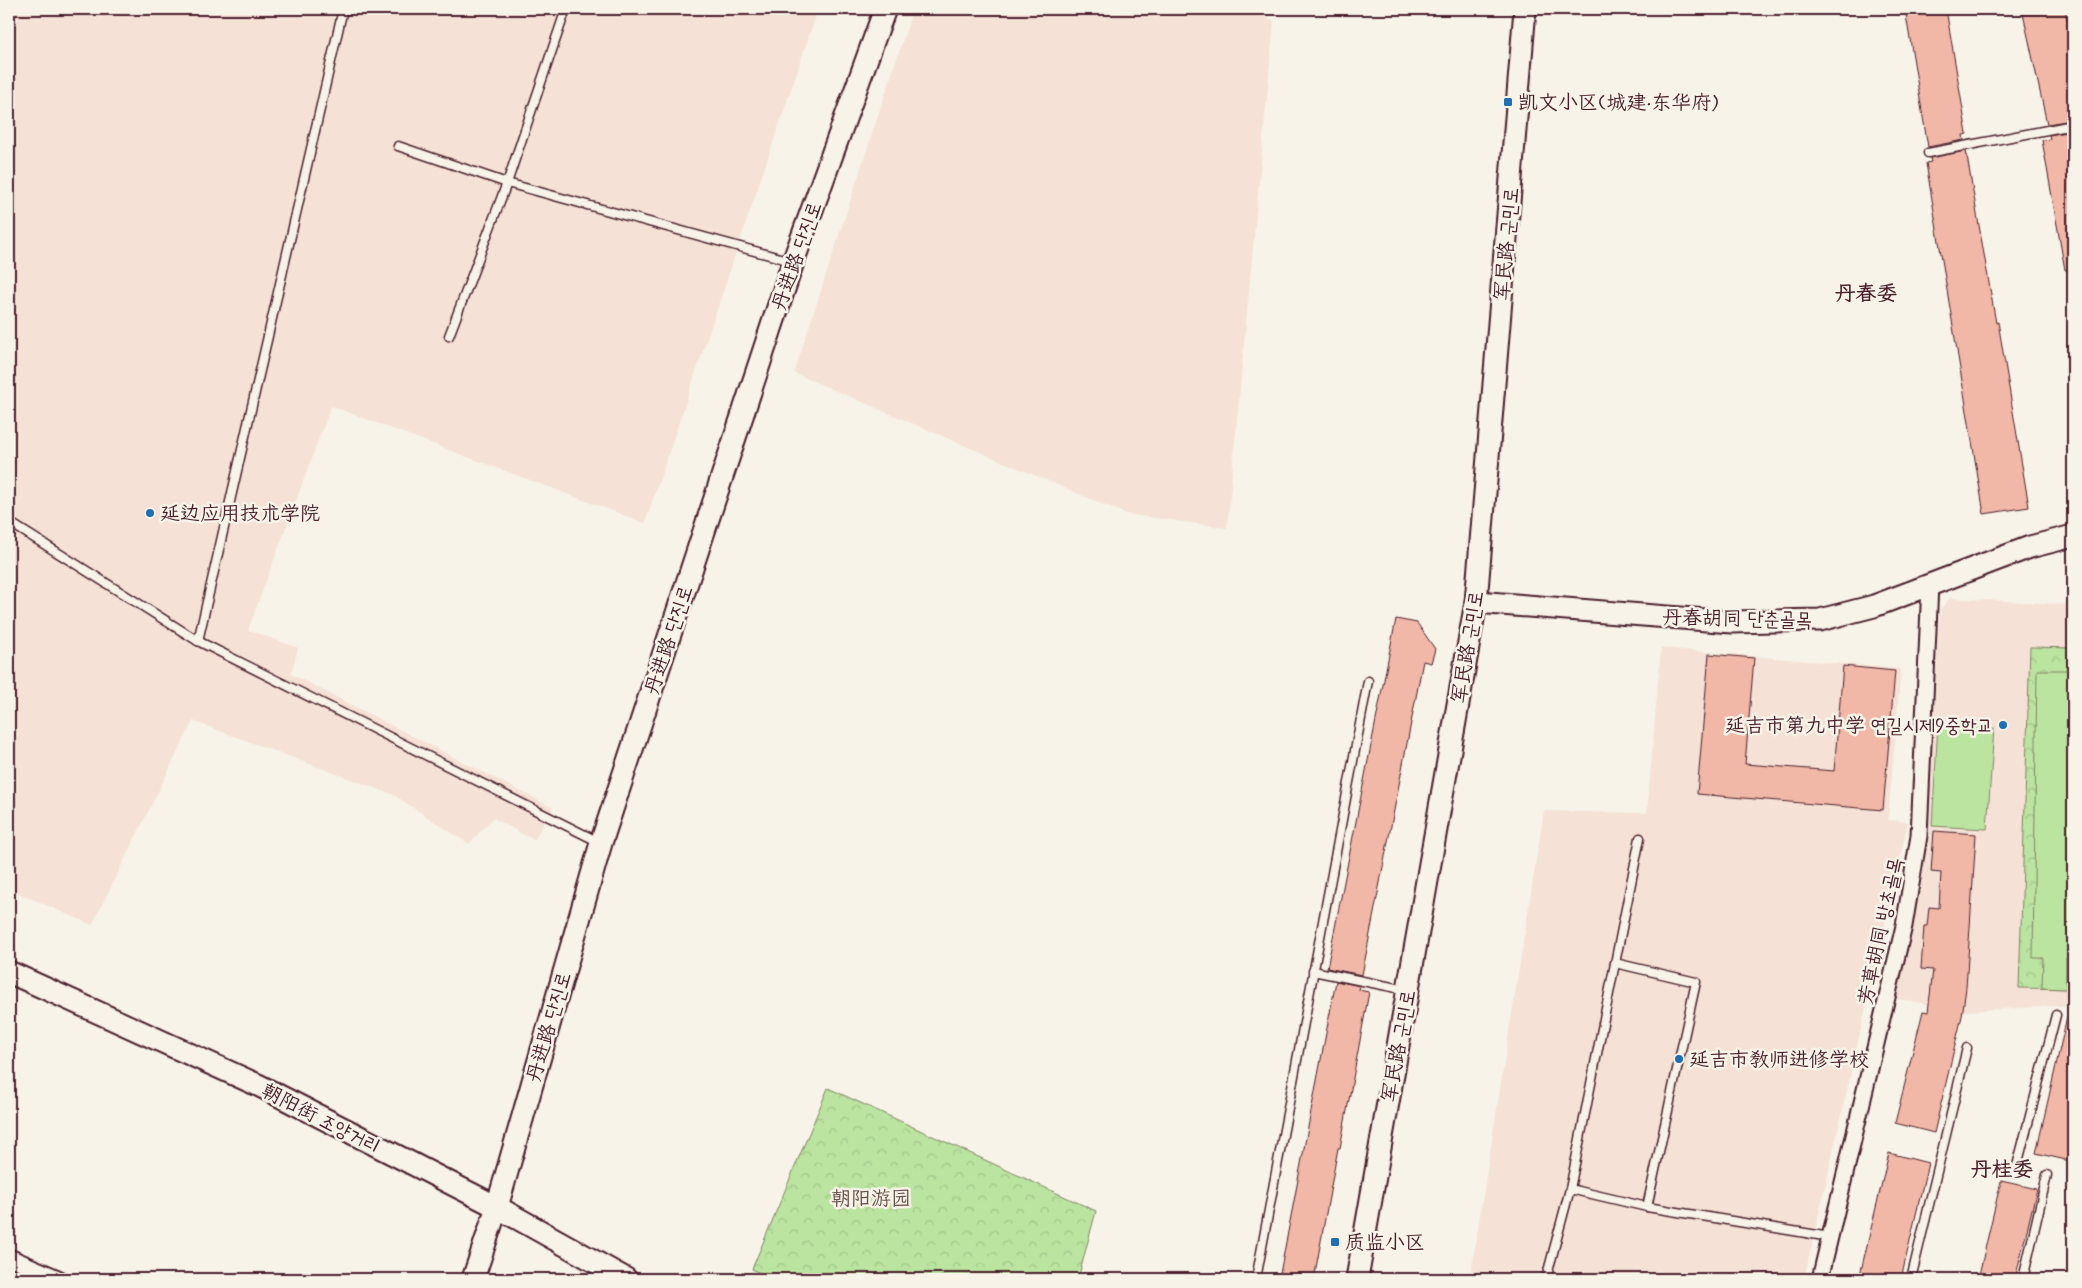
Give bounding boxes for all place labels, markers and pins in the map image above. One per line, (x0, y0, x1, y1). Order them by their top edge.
place label: 凯文小区(城建·东华府) (1518, 90, 1718, 117)
marker: 凯文小区(城建·东华府) (1502, 96, 1514, 108)
place label: 延边应用技术学院 (160, 501, 320, 528)
marker: 延边应用技术学院 (144, 507, 156, 519)
place label: 延吉市第九中学 연길시제9중학교 (1725, 713, 1993, 740)
marker: 延吉市第九中学 연길시제9중학교 (1997, 719, 2009, 731)
place label: 延吉市教师进修学校 (1689, 1047, 1869, 1074)
marker: 延吉市教师进修学校 (1673, 1053, 1685, 1065)
place label: 质监小区 (1345, 1230, 1425, 1257)
marker: 质监小区 (1329, 1236, 1341, 1248)

